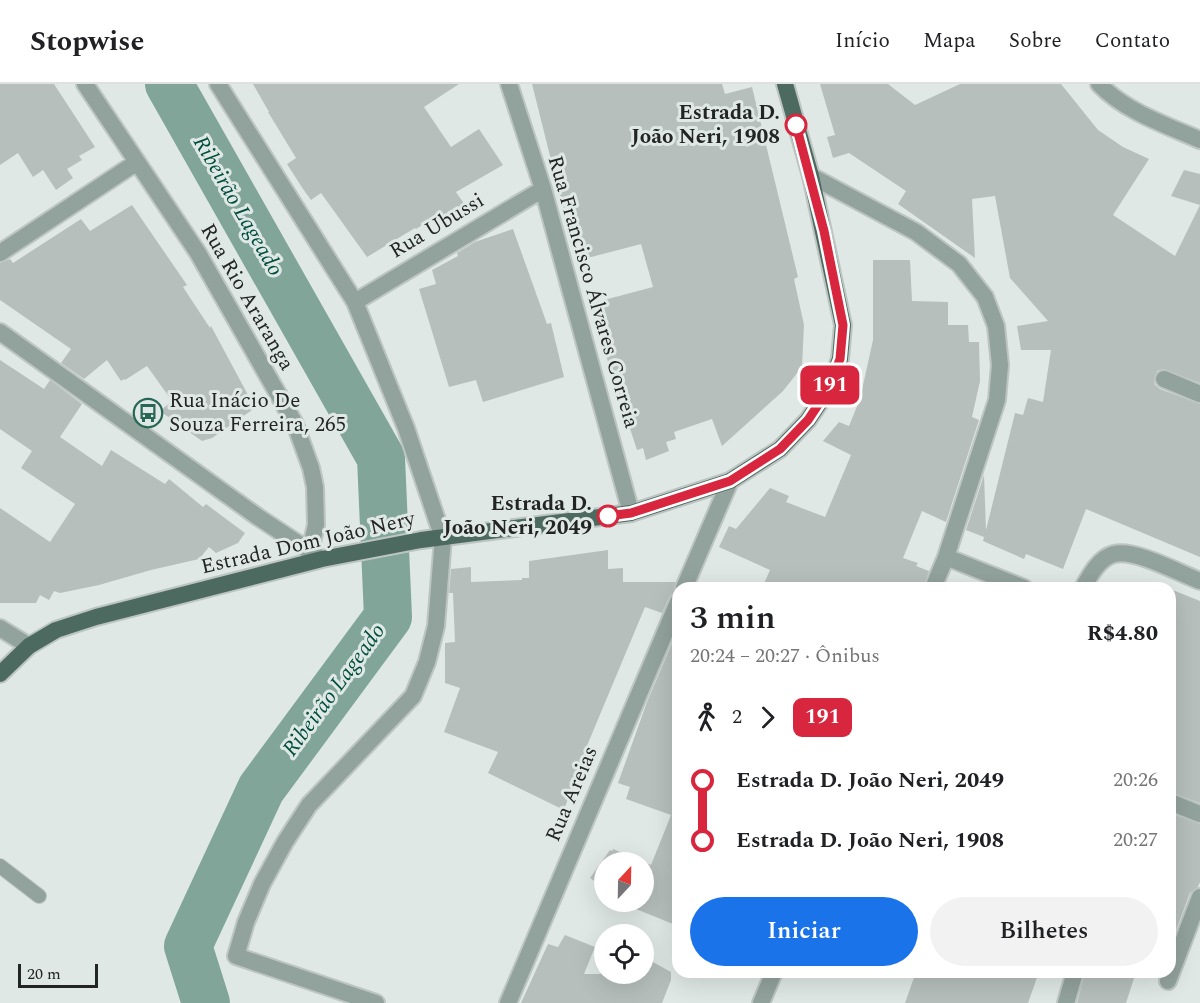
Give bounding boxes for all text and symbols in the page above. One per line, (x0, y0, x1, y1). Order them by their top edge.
text: Stopwise (30, 20, 144, 63)
text: Início (835, 25, 890, 57)
text: Mapa (923, 25, 976, 57)
text: Sobre (1009, 25, 1062, 57)
text: Contato (1095, 25, 1170, 57)
place label: Estrada D. João Neri, 1908 (631, 97, 780, 153)
marker: Estrada D. João Neri, 1908 (785, 114, 807, 136)
water label: Ribeirão Lageado (184, 129, 292, 283)
street label: Rua Francisco Álvares Correia (539, 152, 647, 433)
street label: Rua Ubussi (383, 185, 491, 267)
street label: Rua Rio Araranga (192, 217, 303, 377)
line badge: 191 (796, 366, 864, 404)
text: 191 (812, 369, 848, 401)
place label: Rua Inácio De Souza Ferreira, 265 (169, 385, 346, 441)
bus stop icon: Rua Inácio De Souza Ferreira, 265 (132, 397, 164, 429)
place label: Estrada D. João Neri, 2049 (443, 488, 592, 544)
street label: Estrada Dom João Nery (198, 503, 419, 583)
marker: Estrada D. João Neri, 2049 (597, 505, 619, 527)
text: 3 min (690, 593, 776, 643)
water label: Ribeirão Lageado (274, 617, 394, 763)
text: R$4.80 (1087, 617, 1158, 650)
text: 20:24 – 20:27 · Ônibus (690, 641, 880, 671)
icon: walk (690, 701, 723, 734)
icon: forward (751, 701, 784, 734)
text: 191 (805, 701, 840, 733)
text: 2 (732, 702, 742, 732)
street label: Rua Areias (537, 741, 607, 847)
text: Estrada D. João Neri, 2049 (736, 764, 1004, 797)
text: 20:26 (1113, 765, 1158, 795)
text: Estrada D. João Neri, 1908 (736, 824, 1004, 857)
text: 20:27 (1113, 825, 1158, 855)
north arrow (594, 852, 654, 912)
map controls (594, 852, 654, 984)
button: Iniciar (690, 897, 918, 966)
button: Bilhetes (930, 897, 1158, 966)
button: locate (594, 924, 654, 984)
scale bar (18, 961, 98, 988)
text: 20 m (27, 962, 61, 986)

